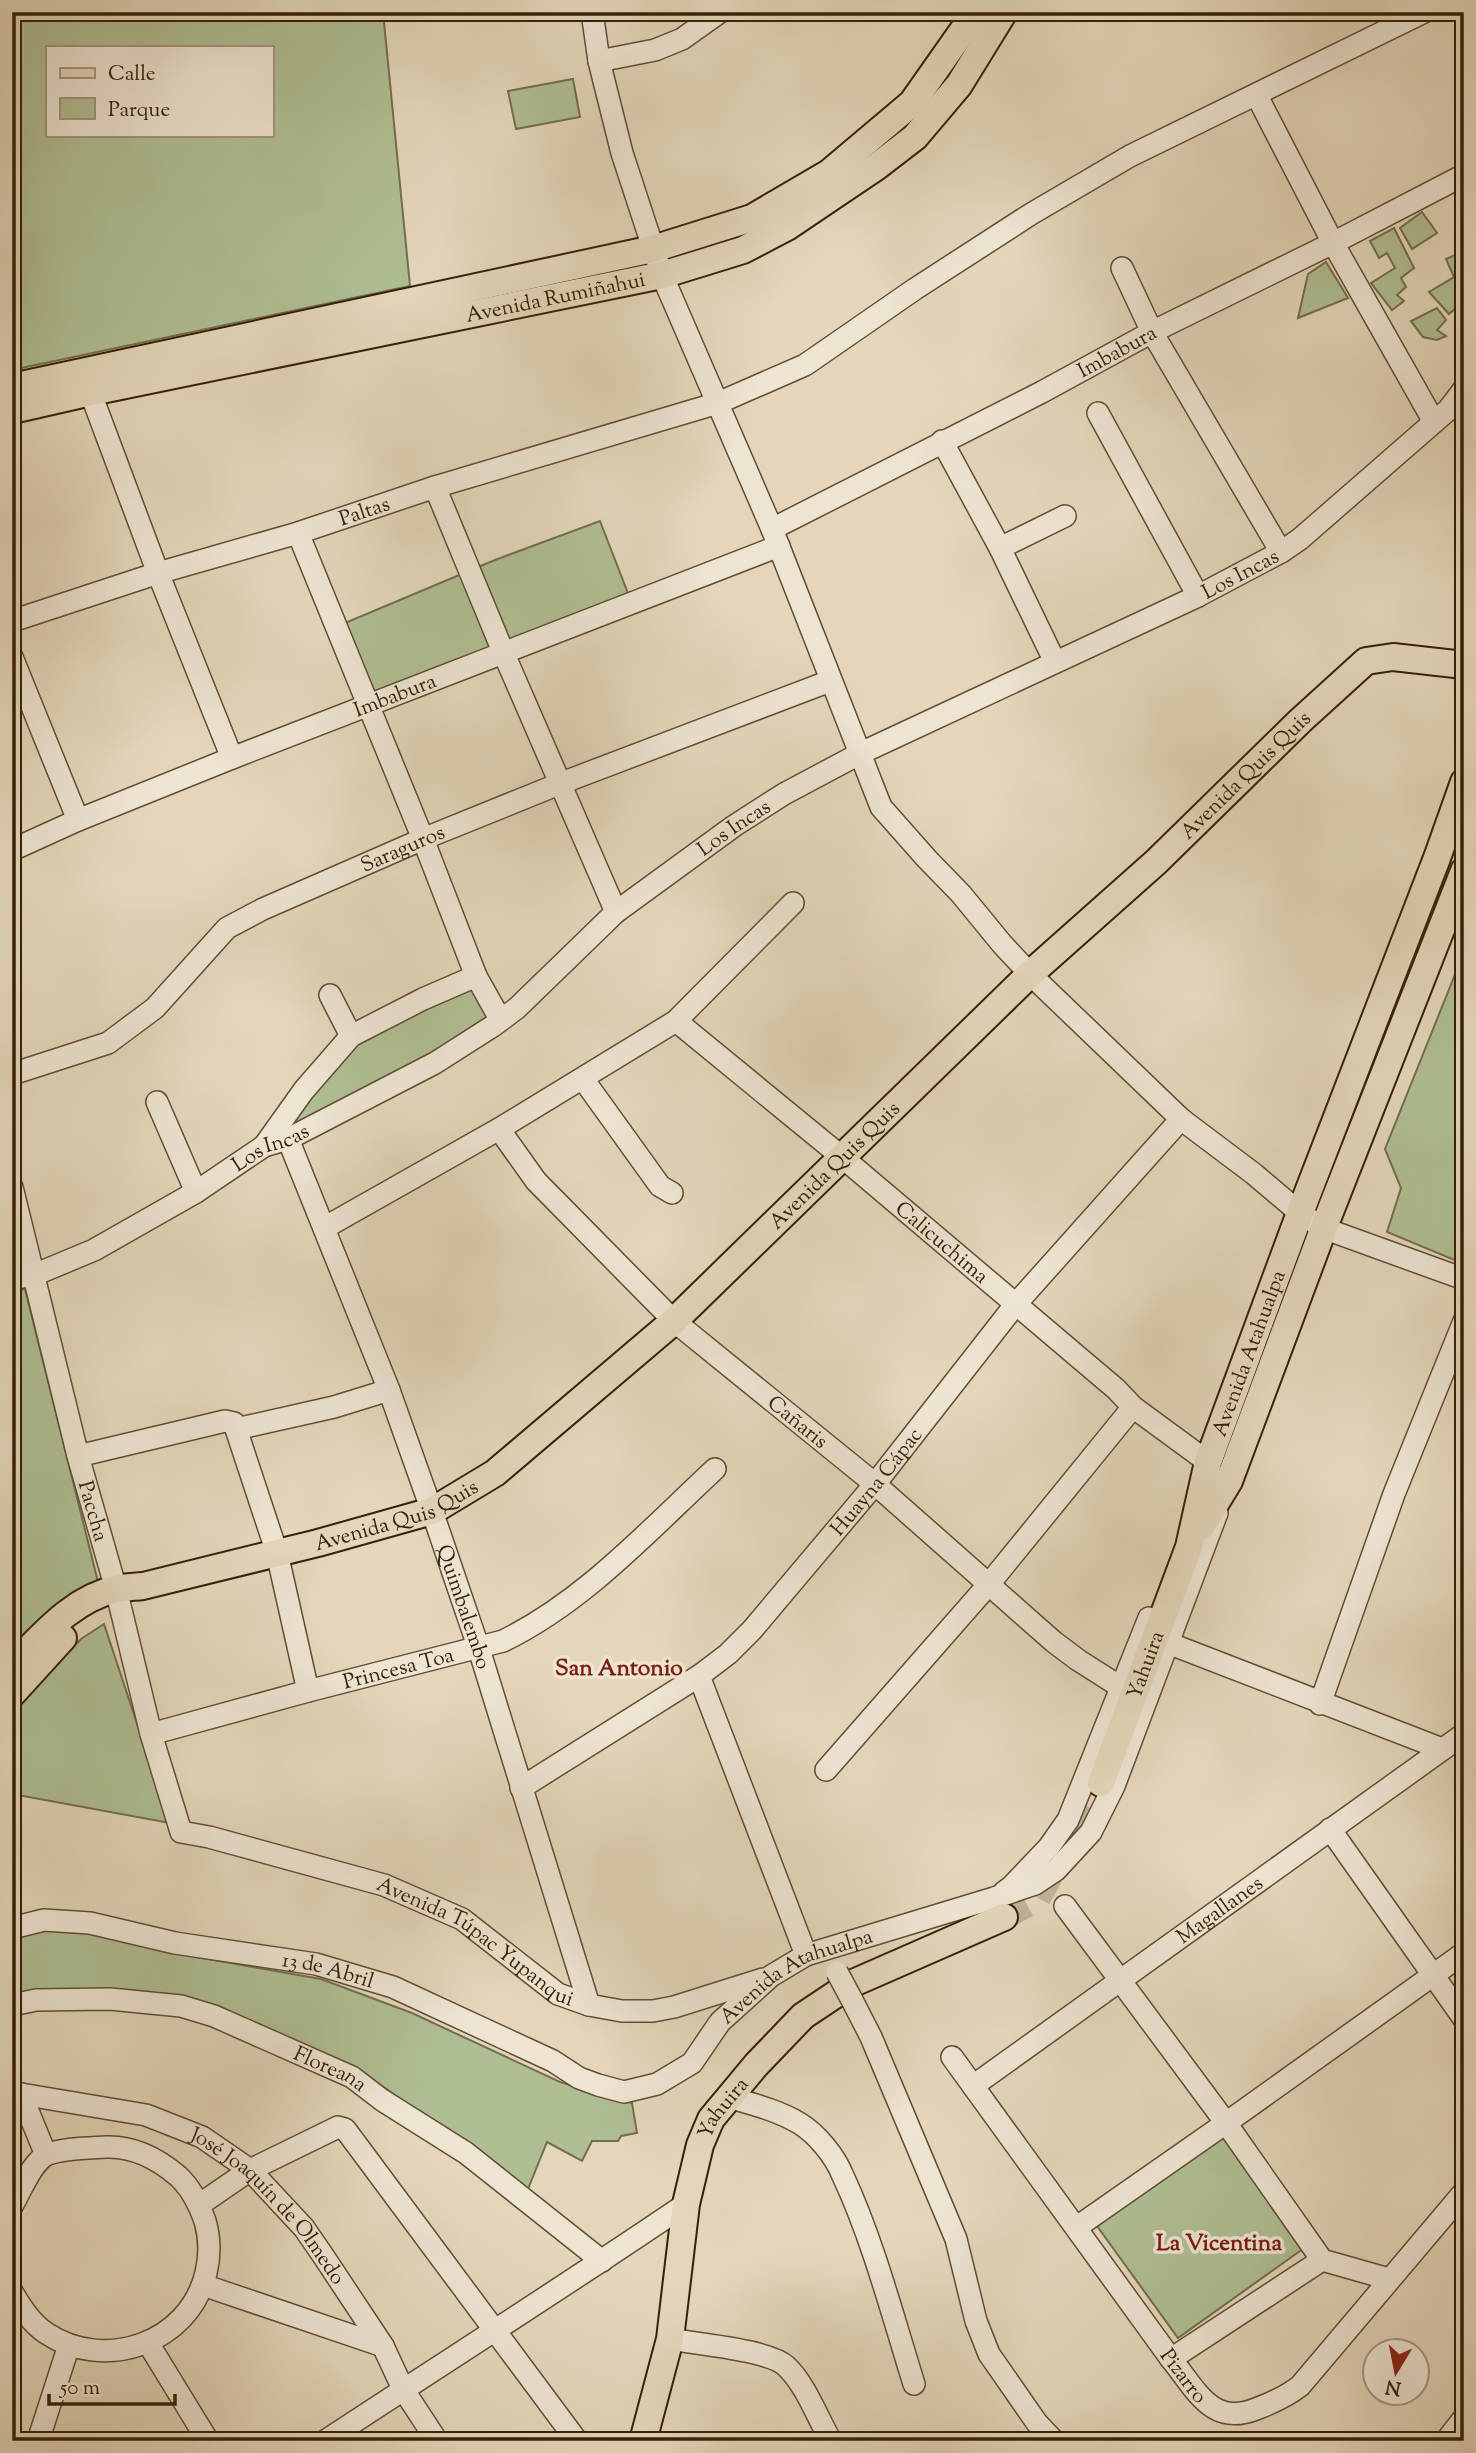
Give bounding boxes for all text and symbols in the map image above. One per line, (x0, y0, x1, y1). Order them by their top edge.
legend (46, 46, 273, 136)
text: Calle (108, 60, 156, 90)
text: Parque (108, 96, 170, 126)
street label: Avenida Rumiñahui (463, 266, 648, 332)
street label: Imbabura (1073, 319, 1163, 387)
street label: Paltas (335, 490, 394, 535)
street label: Los Incas (1197, 543, 1285, 608)
street label: Imbabura (350, 667, 441, 726)
street label: Avenida Quis Quis (1174, 705, 1319, 847)
street label: Los Incas (692, 793, 777, 865)
street label: Saraguros (356, 819, 450, 881)
street label: Avenida Quis Quis (763, 1095, 908, 1237)
street label: Los Incas (226, 1117, 315, 1181)
street label: Calicuchima (888, 1195, 995, 1292)
street label: Avenida Atahualpa (1206, 1266, 1295, 1441)
street label: Cañaris (760, 1389, 833, 1457)
street label: Huayna Cápac (824, 1422, 931, 1544)
street label: Avenida Quis Quis (311, 1473, 485, 1560)
street label: Paccha (69, 1478, 115, 1546)
street label: Quimbalembo (428, 1541, 497, 1673)
street label: Yahuira (1120, 1627, 1173, 1704)
street label: Princesa Toa (340, 1641, 458, 1698)
district label: San Antonio (555, 1653, 683, 1686)
street label: Avenida Túpac Yupanqui (371, 1870, 577, 2015)
street label: Magallanes (1171, 1870, 1270, 1952)
street label: Avenida Atahualpa (714, 1923, 877, 2032)
street label: 13 de Abril (280, 1946, 377, 1998)
street label: Floreana (288, 2040, 373, 2100)
street label: Yahuira (691, 2071, 757, 2144)
street label: José Joaquín de Olmedo (185, 2121, 351, 2291)
district label: La Vicentina (1156, 2228, 1282, 2261)
north arrow (1360, 2338, 1430, 2408)
street label: Pizarro (1151, 2343, 1213, 2411)
scale bar (49, 2362, 175, 2406)
text: N (1384, 2372, 1403, 2401)
text: 50 m (59, 2374, 100, 2404)

